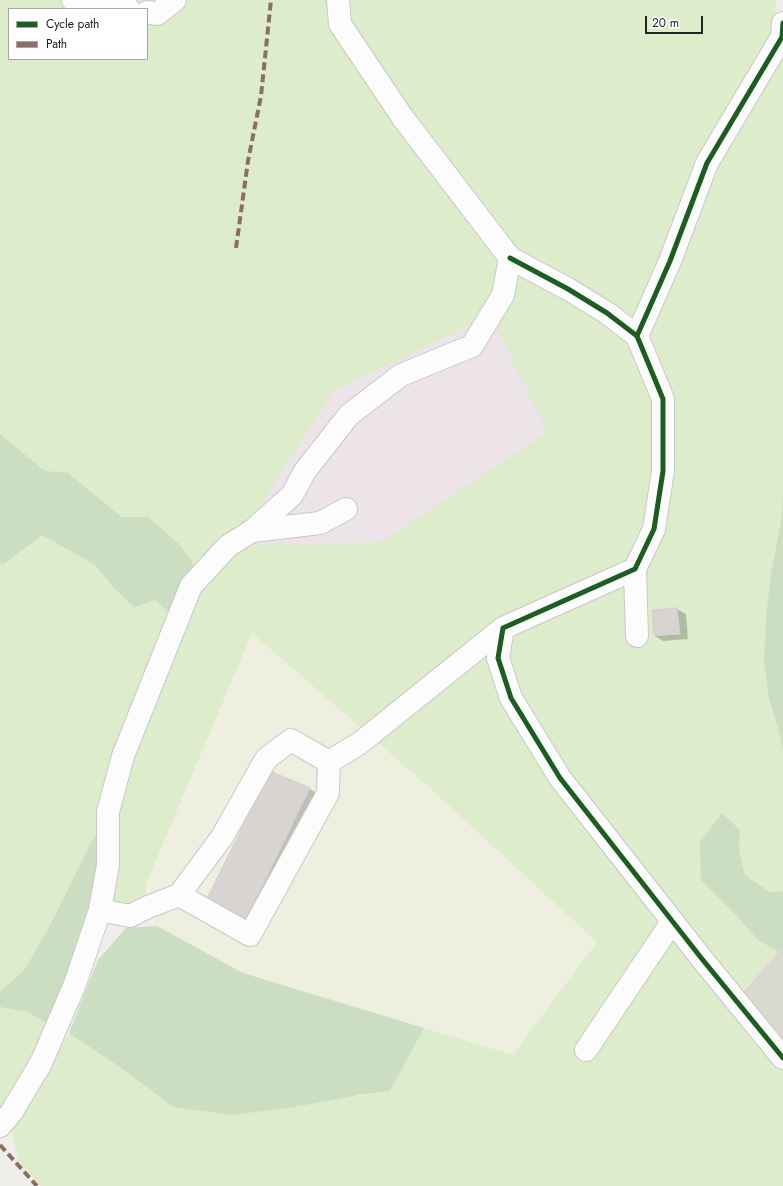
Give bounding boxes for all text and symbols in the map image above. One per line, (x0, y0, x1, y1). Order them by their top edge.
legend (8, 8, 148, 60)
scale bar (647, 8, 705, 34)
text: 20 m (652, 14, 679, 32)
text: Cycle path (46, 15, 99, 33)
text: Path (46, 35, 67, 53)

